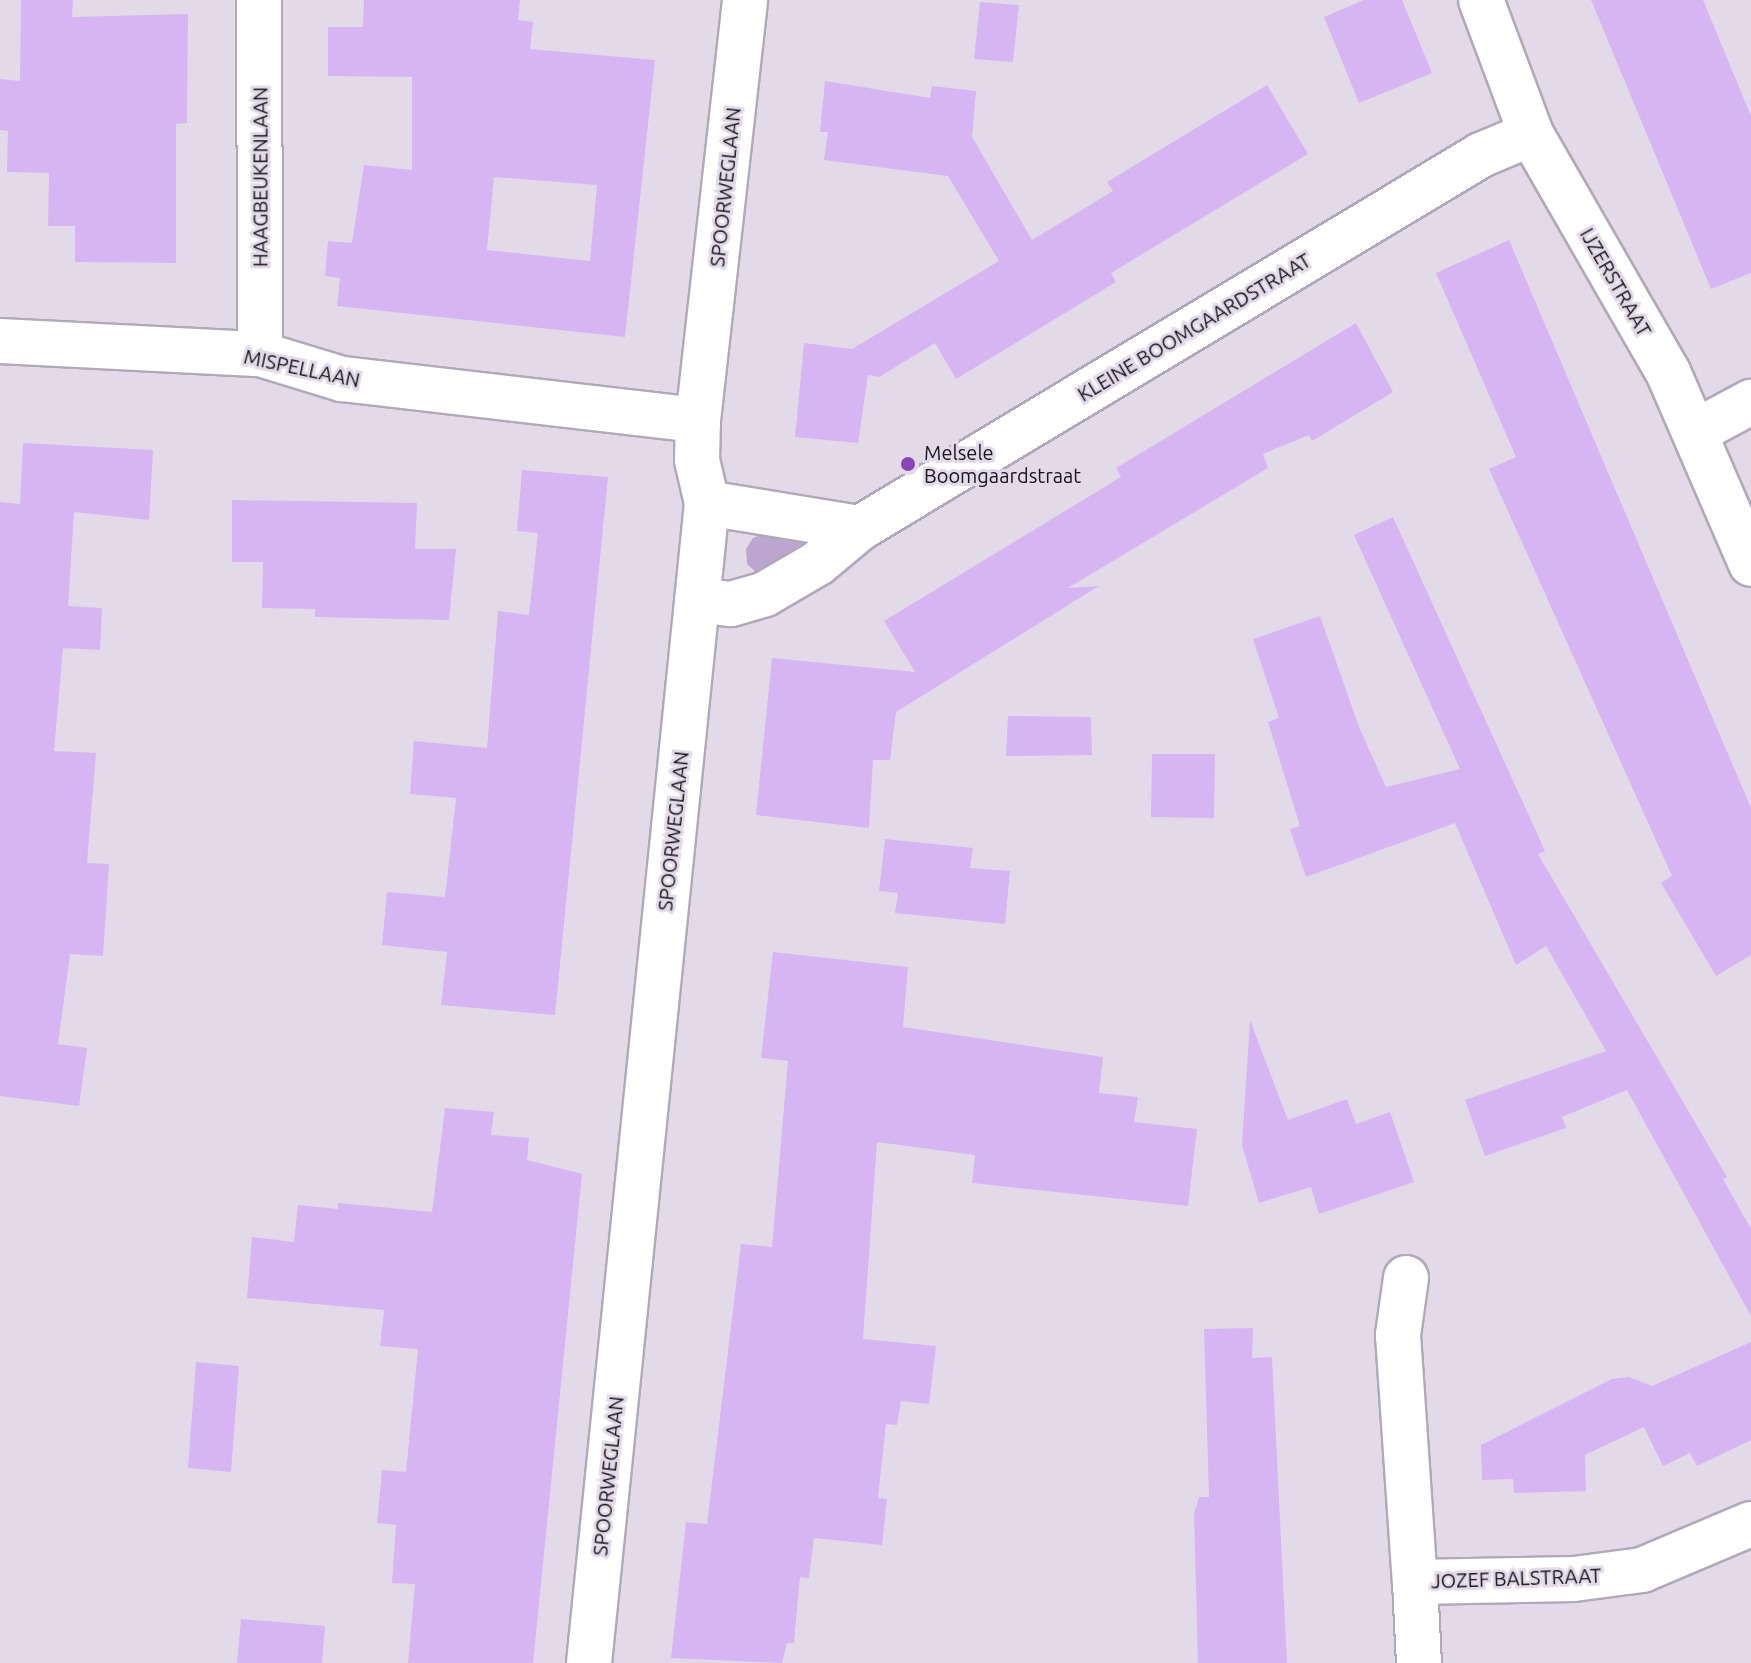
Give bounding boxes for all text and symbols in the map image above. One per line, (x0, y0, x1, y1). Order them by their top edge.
street label: HAAGBEUKENLAAN (248, 87, 272, 267)
street label: SPOORWEGLAAN (705, 106, 745, 268)
street label: IJZERSTRAAT (1575, 224, 1657, 340)
street label: KLEINE BOOMGAARDSTRAAT (1073, 248, 1315, 406)
street label: MISPELLAAN (242, 344, 362, 392)
place label: Melsele Boomgaardstraat (924, 440, 1081, 487)
marker: Melsele Boomgaardstraat (899, 455, 917, 473)
street label: SPOORWEGLAAN (653, 750, 693, 912)
street label: SPOORWEGLAAN (588, 1395, 628, 1557)
street label: JOZEF BALSTRAAT (1430, 1563, 1602, 1593)

